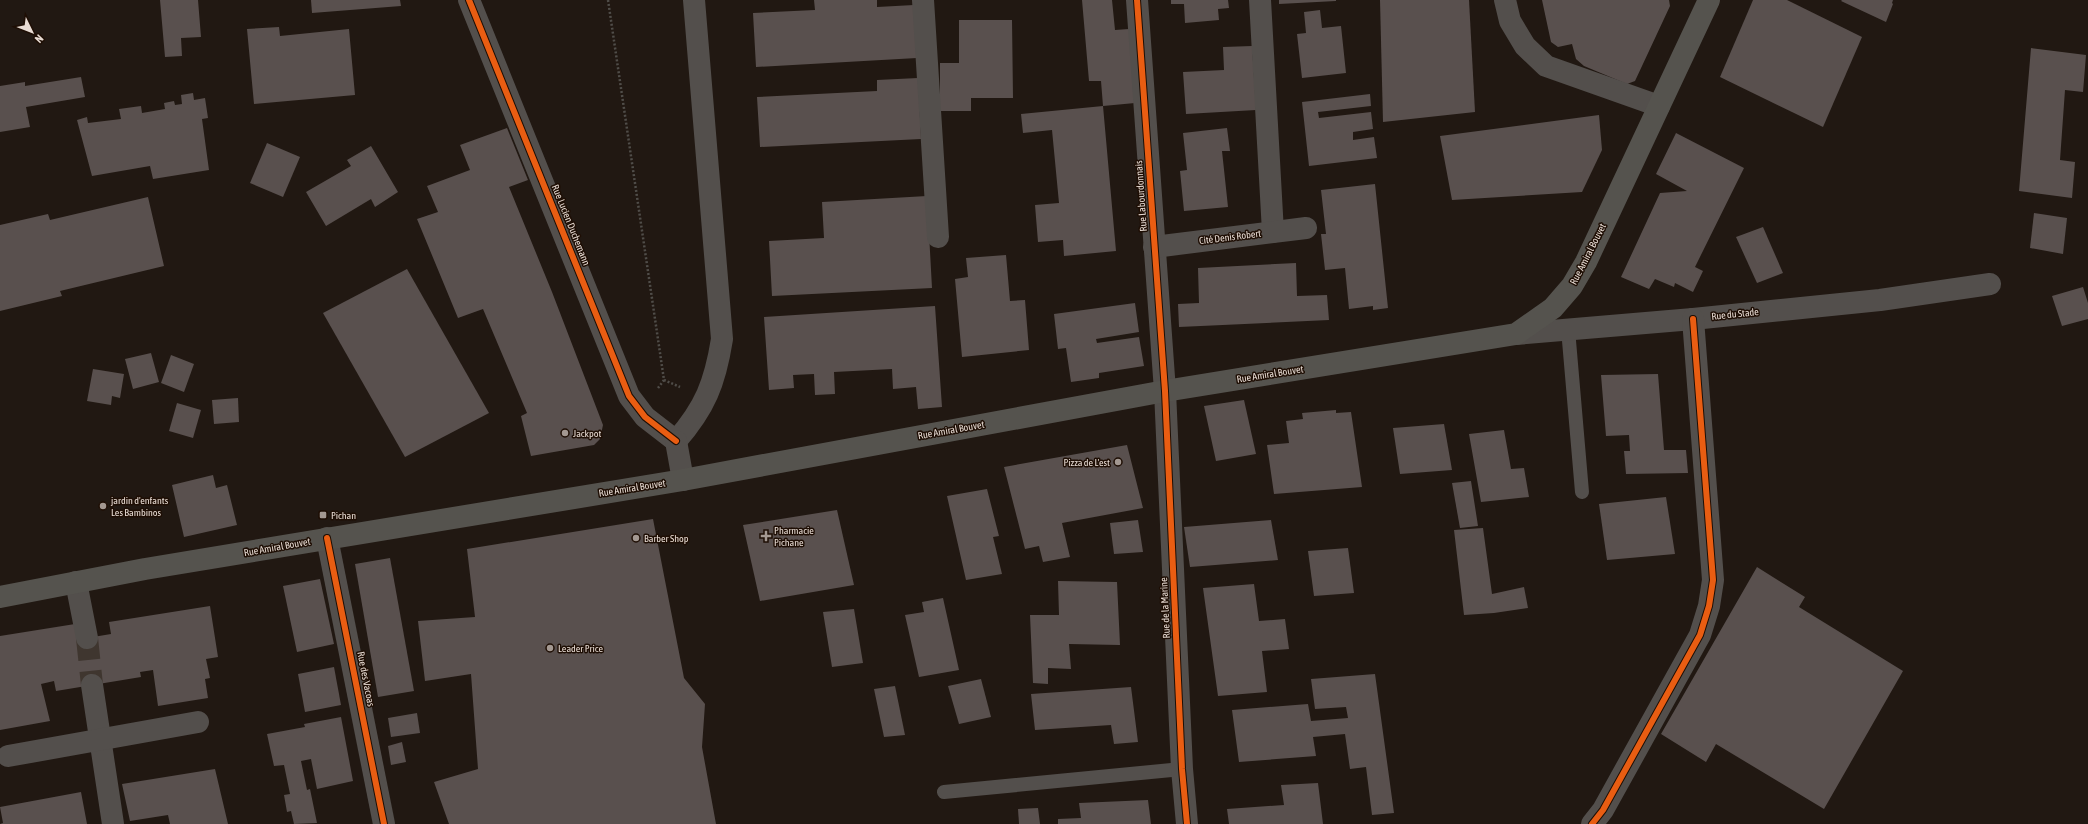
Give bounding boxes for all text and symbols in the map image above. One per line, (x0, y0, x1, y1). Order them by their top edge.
north arrow (12, 12, 52, 52)
text: N (33, 32, 46, 45)
street label: Rue Labourdonnais (1133, 160, 1149, 232)
street label: Rue Lucien Duchemann (550, 183, 592, 267)
street label: Rue Amiral Bouvet (1568, 221, 1608, 286)
street label: Cité Denis Robert (1198, 228, 1262, 246)
street label: Rue du Stade (1711, 306, 1760, 322)
street label: Rue Amiral Bouvet (1236, 363, 1304, 385)
street label: Rue Amiral Bouvet (917, 419, 985, 441)
marker: Jackpot (560, 428, 570, 438)
place label: Jackpot (573, 428, 601, 439)
place label: Pizza de L'est (1064, 457, 1110, 468)
marker: Pizza de L'est (1113, 457, 1123, 467)
street label: Rue Amiral Bouvet (598, 477, 666, 499)
place label: jardin d'enfants Les Bambinos (110, 495, 169, 518)
marker: jardin d'enfants Les Bambinos (98, 501, 108, 511)
marker: Pichan (318, 510, 328, 520)
place label: Pichan (331, 510, 356, 521)
place label: Pharmacie Pichane (774, 525, 814, 548)
marker: Pharmacie Pichane (761, 531, 771, 541)
marker: Barber Shop (631, 533, 641, 543)
place label: Barber Shop (644, 533, 689, 544)
street label: Rue Amiral Bouvet (243, 536, 311, 558)
street label: Rue de la Marine (1158, 577, 1172, 639)
marker: Leader Price (545, 643, 555, 653)
place label: Leader Price (558, 643, 604, 654)
street label: Rue des Vacoas (355, 651, 377, 708)

